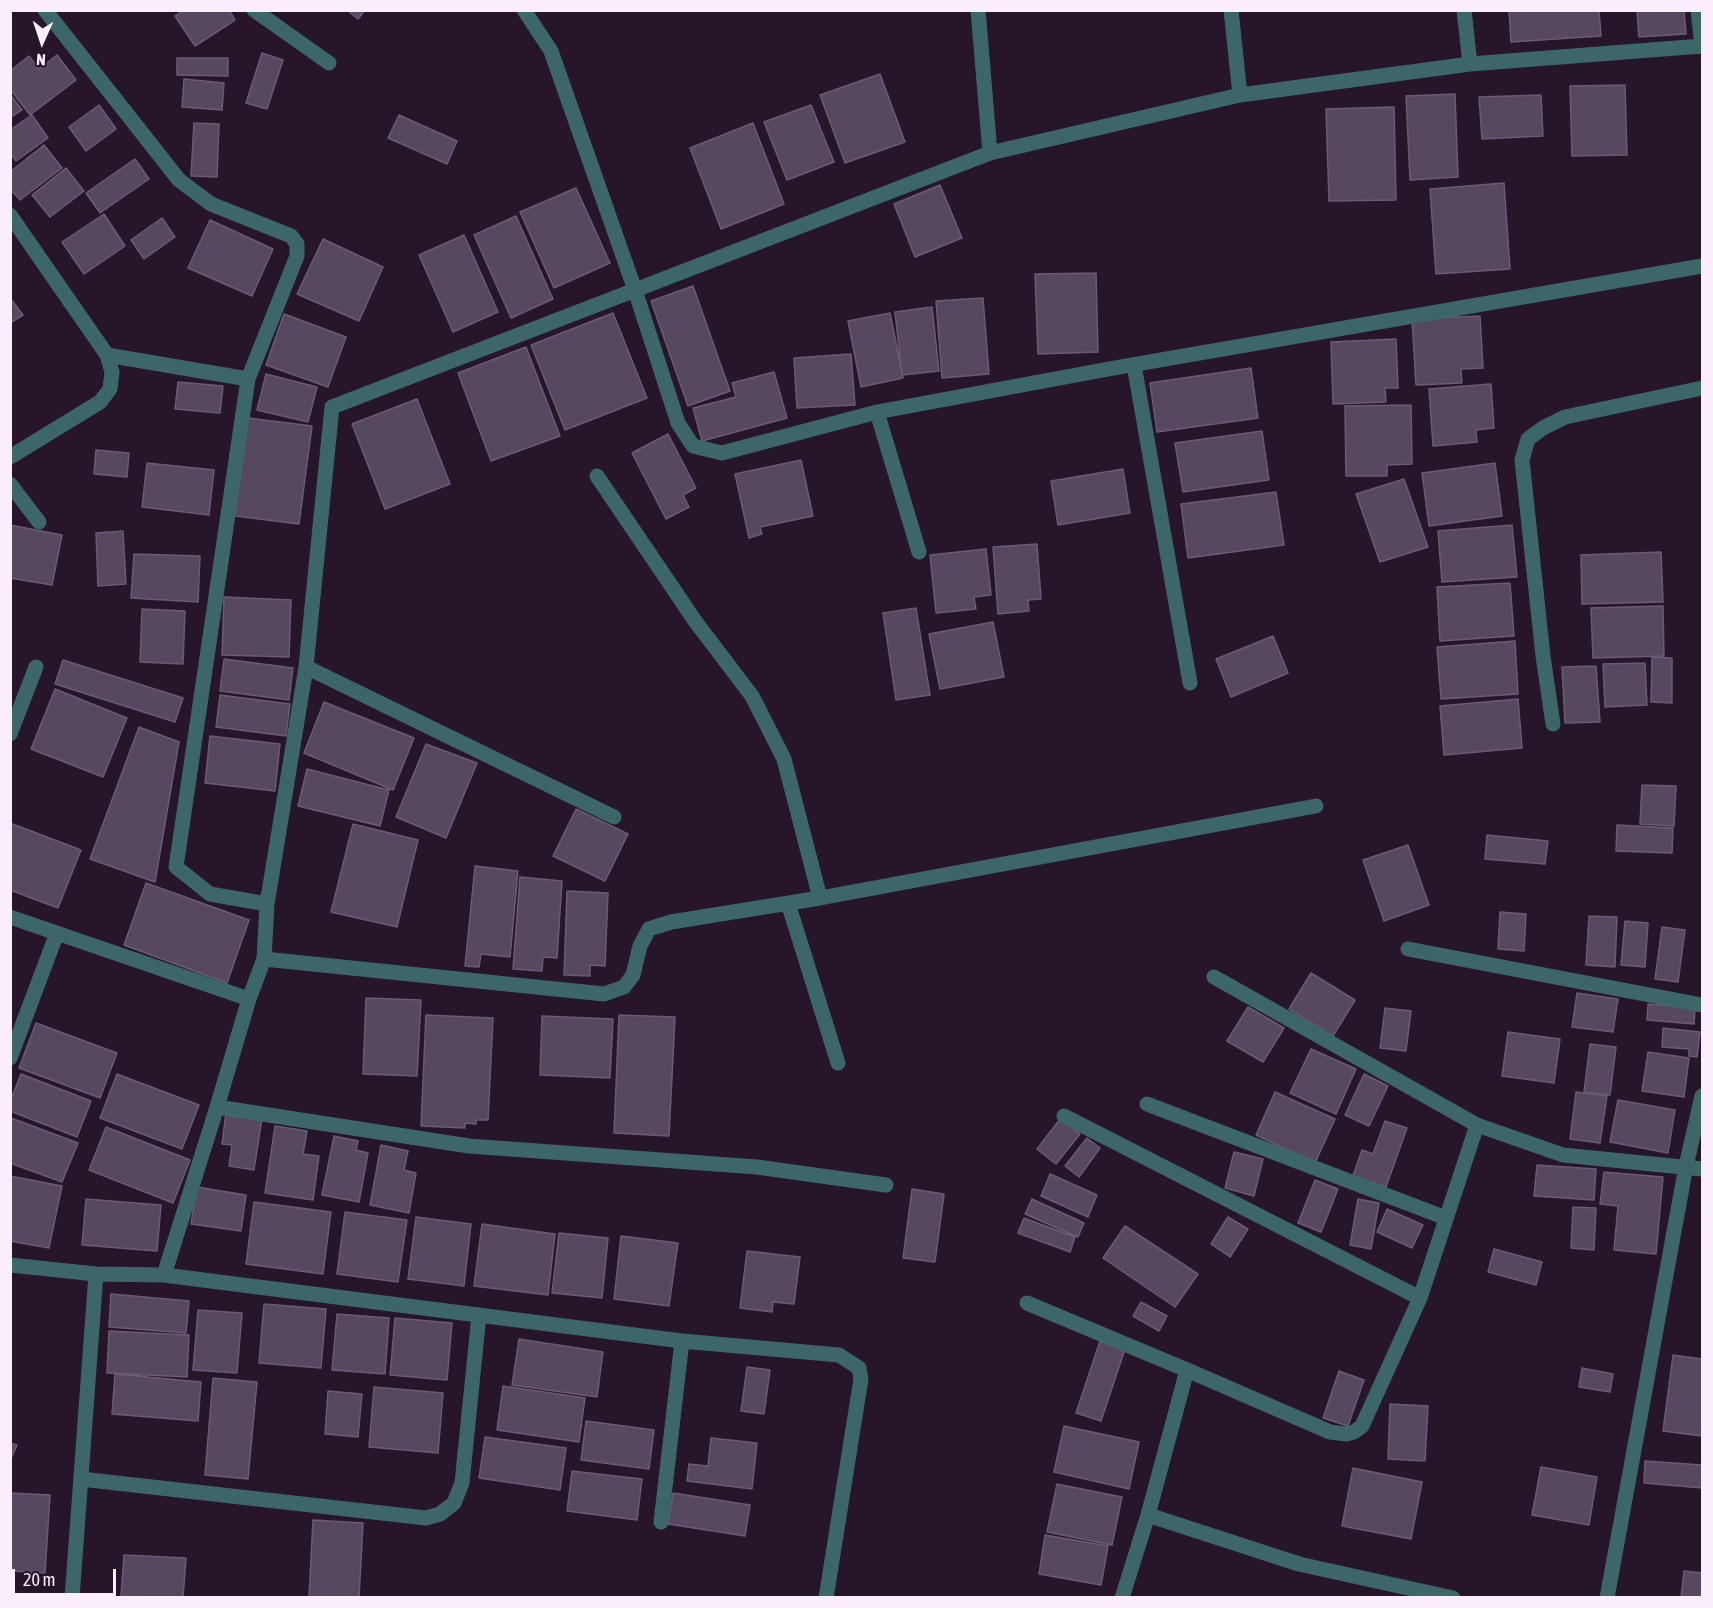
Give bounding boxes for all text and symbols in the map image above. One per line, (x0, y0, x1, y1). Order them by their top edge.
north arrow (12, 12, 72, 72)
text: N (36, 51, 46, 69)
scale bar (15, 1557, 118, 1595)
text: 20 m (23, 1569, 55, 1590)

